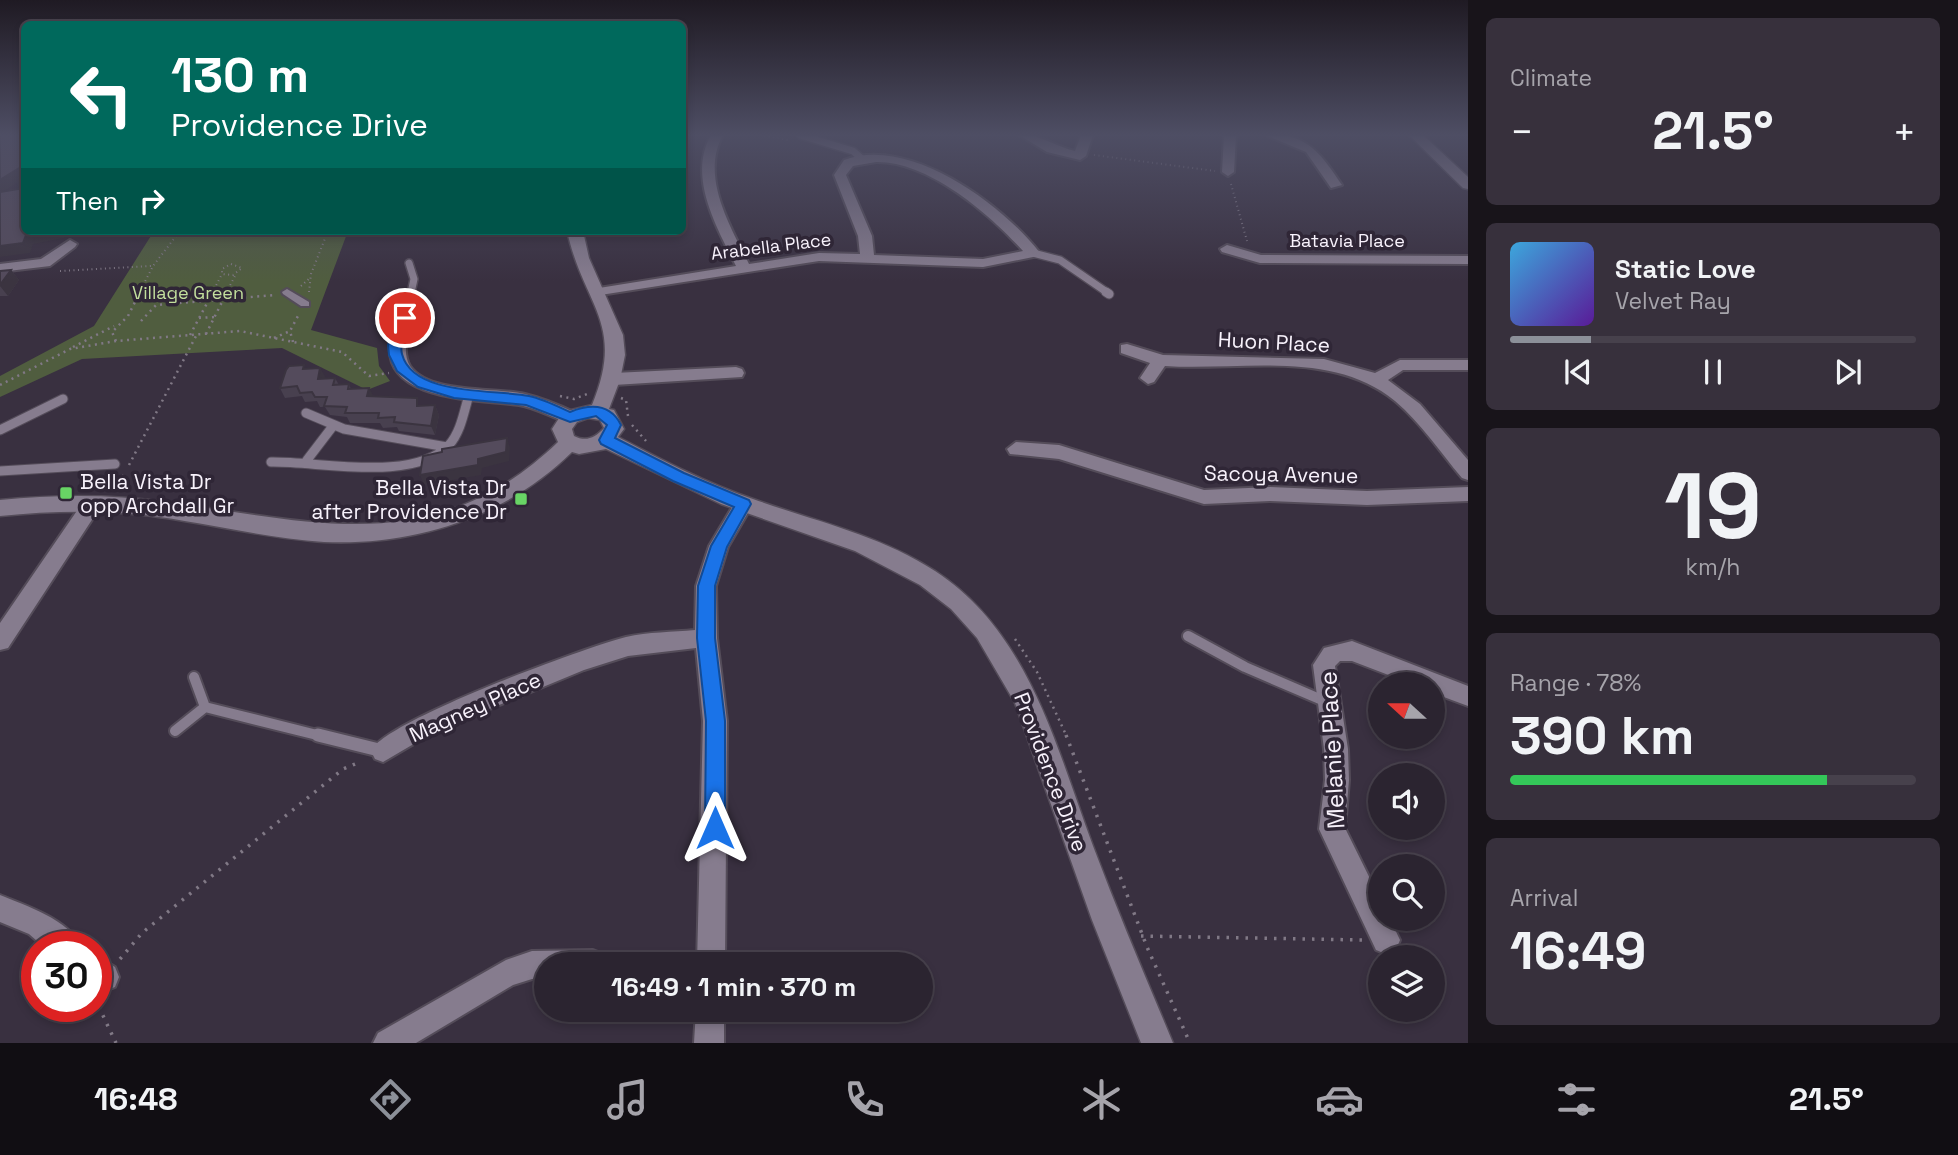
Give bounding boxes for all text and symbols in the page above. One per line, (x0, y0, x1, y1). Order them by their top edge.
text: 130 m (171, 44, 309, 106)
icon: left (56, 49, 147, 140)
text: Climate (1510, 63, 1592, 93)
text: 21.5° (1652, 98, 1774, 164)
text: Providence Drive (171, 105, 428, 145)
text: − (1510, 108, 1534, 156)
text: + (1892, 108, 1916, 156)
icon: right (133, 182, 171, 220)
text: Then (56, 184, 119, 218)
street label: Arabella Place (710, 227, 832, 265)
street label: Batavia Place (1289, 229, 1405, 252)
text: Static Love (1615, 252, 1756, 286)
park label: Village Green (132, 281, 244, 304)
text: Velvet Ray (1615, 286, 1731, 316)
pin (375, 288, 435, 348)
icon: arrive (386, 299, 424, 337)
street label: Huon Place (1217, 326, 1331, 358)
icon: previous (1559, 353, 1597, 391)
icon: pause (1694, 353, 1732, 391)
icon: next (1829, 353, 1867, 391)
text: 19 (1664, 448, 1762, 565)
street label: Sacoya Avenue (1204, 459, 1358, 489)
place label: Bella Vista Dr opp Archdall Gr (80, 468, 234, 519)
place label: Bella Vista Dr after Providence Dr (311, 474, 507, 525)
marker: Bella Vista Dr opp Archdall Gr (58, 485, 74, 501)
marker: Bella Vista Dr after Providence Dr (513, 491, 529, 507)
text: km/h (1686, 552, 1740, 582)
street label: Magney Place (405, 666, 545, 748)
text: Range · 78% (1510, 668, 1641, 698)
street label: Melanie Place (1312, 670, 1352, 830)
north arrow (1368, 672, 1446, 749)
map controls (1368, 672, 1445, 1022)
street label: Providence Drive (1008, 688, 1094, 856)
text: 390 km (1510, 703, 1694, 769)
button: sound (1368, 763, 1445, 840)
position arrow (678, 791, 752, 865)
button: search (1368, 854, 1445, 931)
text: Arrival (1510, 883, 1578, 913)
text: 16:49 (1510, 918, 1646, 984)
speed limit sign: 30 (21, 931, 112, 1022)
button: layers (1368, 945, 1445, 1022)
text: 16:49 · 1 min · 370 m (611, 970, 856, 1004)
icon: directions (366, 1075, 415, 1124)
icon: music (603, 1075, 652, 1124)
icon: phone (840, 1075, 889, 1124)
icon: climate (1077, 1075, 1126, 1124)
icon: car (1315, 1075, 1364, 1124)
icon: filters (1552, 1075, 1601, 1124)
text: 16:48 (94, 1079, 177, 1119)
text: 21.5° (1789, 1079, 1864, 1119)

